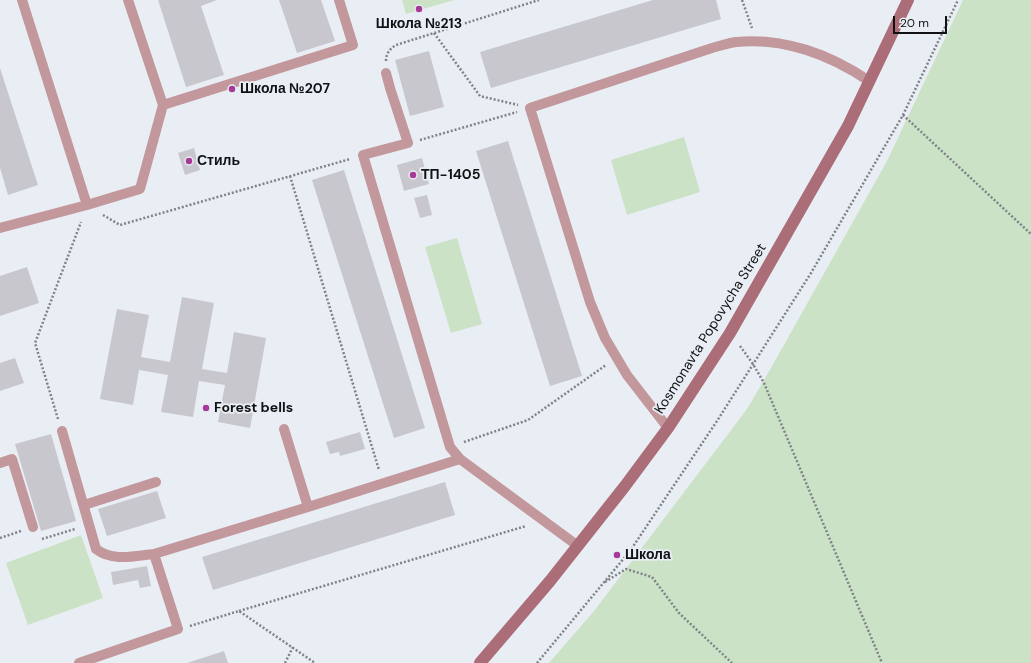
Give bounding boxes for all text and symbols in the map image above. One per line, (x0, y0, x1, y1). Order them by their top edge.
marker: Школа №213 (414, 4, 424, 14)
scale bar (895, 8, 949, 34)
text: 20 m (900, 15, 929, 31)
place label: Школа №213 (376, 16, 462, 32)
place label: Школа №207 (240, 81, 330, 97)
marker: Школа №207 (227, 84, 237, 94)
place label: Стиль (197, 153, 240, 169)
marker: Стиль (184, 156, 194, 166)
place label: ТП-1405 (421, 167, 480, 183)
marker: ТП-1405 (408, 170, 418, 180)
street label: Kosmonavta Popovycha Street (651, 241, 771, 417)
place label: Forest bells (214, 400, 293, 416)
marker: Forest bells (201, 403, 211, 413)
place label: Школа (625, 547, 671, 563)
marker: Школа (612, 550, 622, 560)

